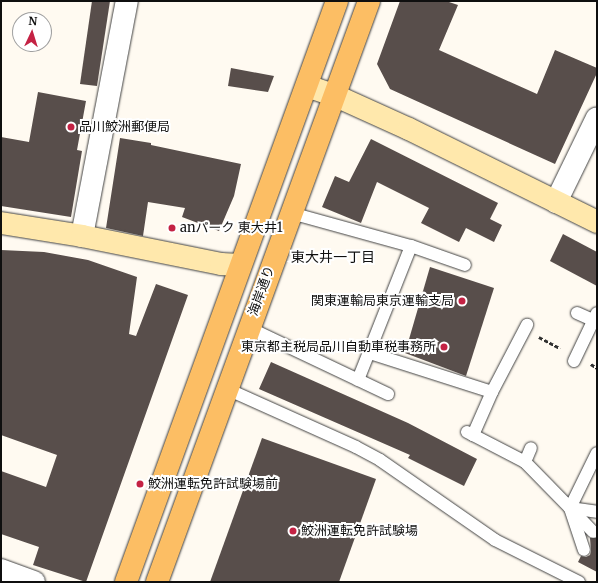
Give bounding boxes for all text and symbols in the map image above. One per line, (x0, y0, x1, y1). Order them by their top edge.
north arrow (12, 12, 52, 52)
text: N (28, 14, 38, 28)
place label: 品川鮫洲郵便局 (79, 119, 170, 135)
marker: 品川鮫洲郵便局 (66, 122, 76, 132)
place label: anパーク 東大井1 (180, 220, 283, 236)
marker: anパーク 東大井1 (167, 223, 177, 233)
district label: 東大井一丁目 (291, 249, 375, 265)
street label: 海岸通り (246, 264, 278, 318)
place label: 関東運輸局東京運輸支局 (311, 293, 454, 309)
marker: 関東運輸局東京運輸支局 (457, 296, 467, 306)
place label: 東京都主税局品川自動車税事務所 (241, 339, 436, 355)
marker: 東京都主税局品川自動車税事務所 (439, 342, 449, 352)
place label: 鮫洲運転免許試験場前 (148, 476, 278, 492)
marker: 鮫洲運転免許試験場前 (135, 479, 145, 489)
place label: 鮫洲運転免許試験場 (301, 523, 418, 539)
marker: 鮫洲運転免許試験場 (288, 526, 298, 536)

